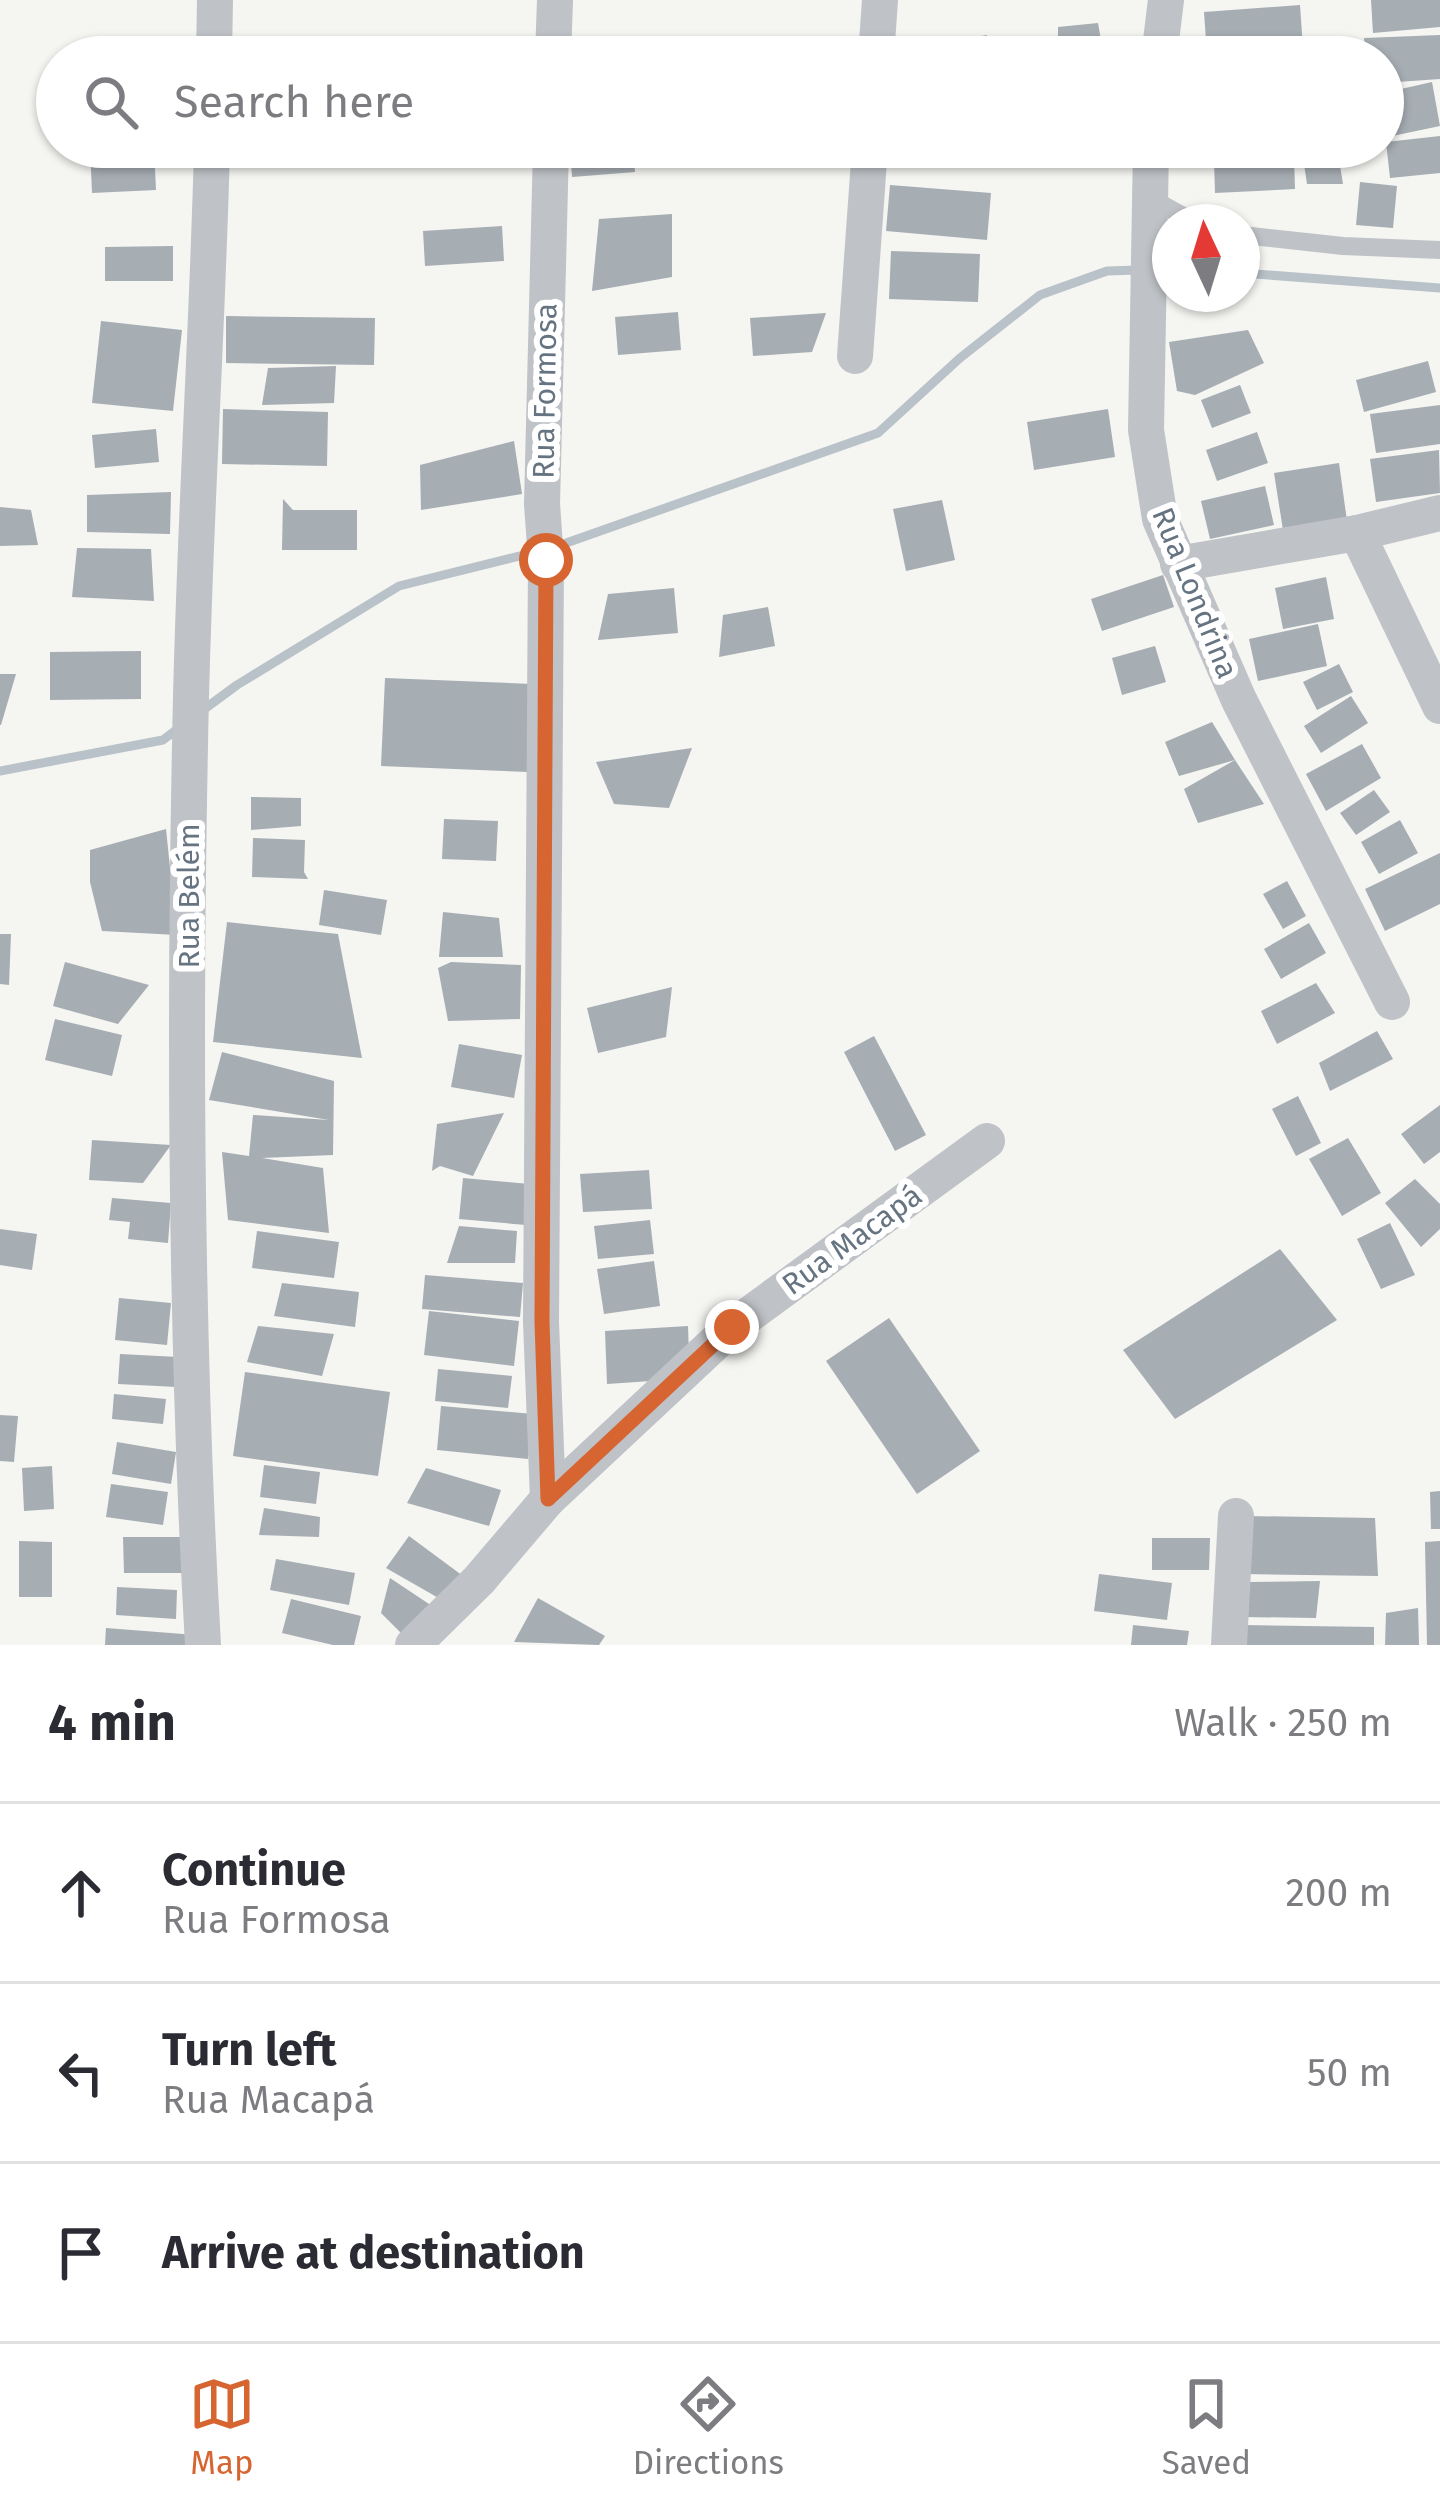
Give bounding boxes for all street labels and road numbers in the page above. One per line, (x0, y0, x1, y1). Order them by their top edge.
street label: Rua Formosa (525, 303, 565, 479)
street label: Rua Londrina (1144, 502, 1246, 684)
street label: Rua Belém (171, 823, 207, 969)
street label: Rua Macapá (775, 1177, 929, 1303)

